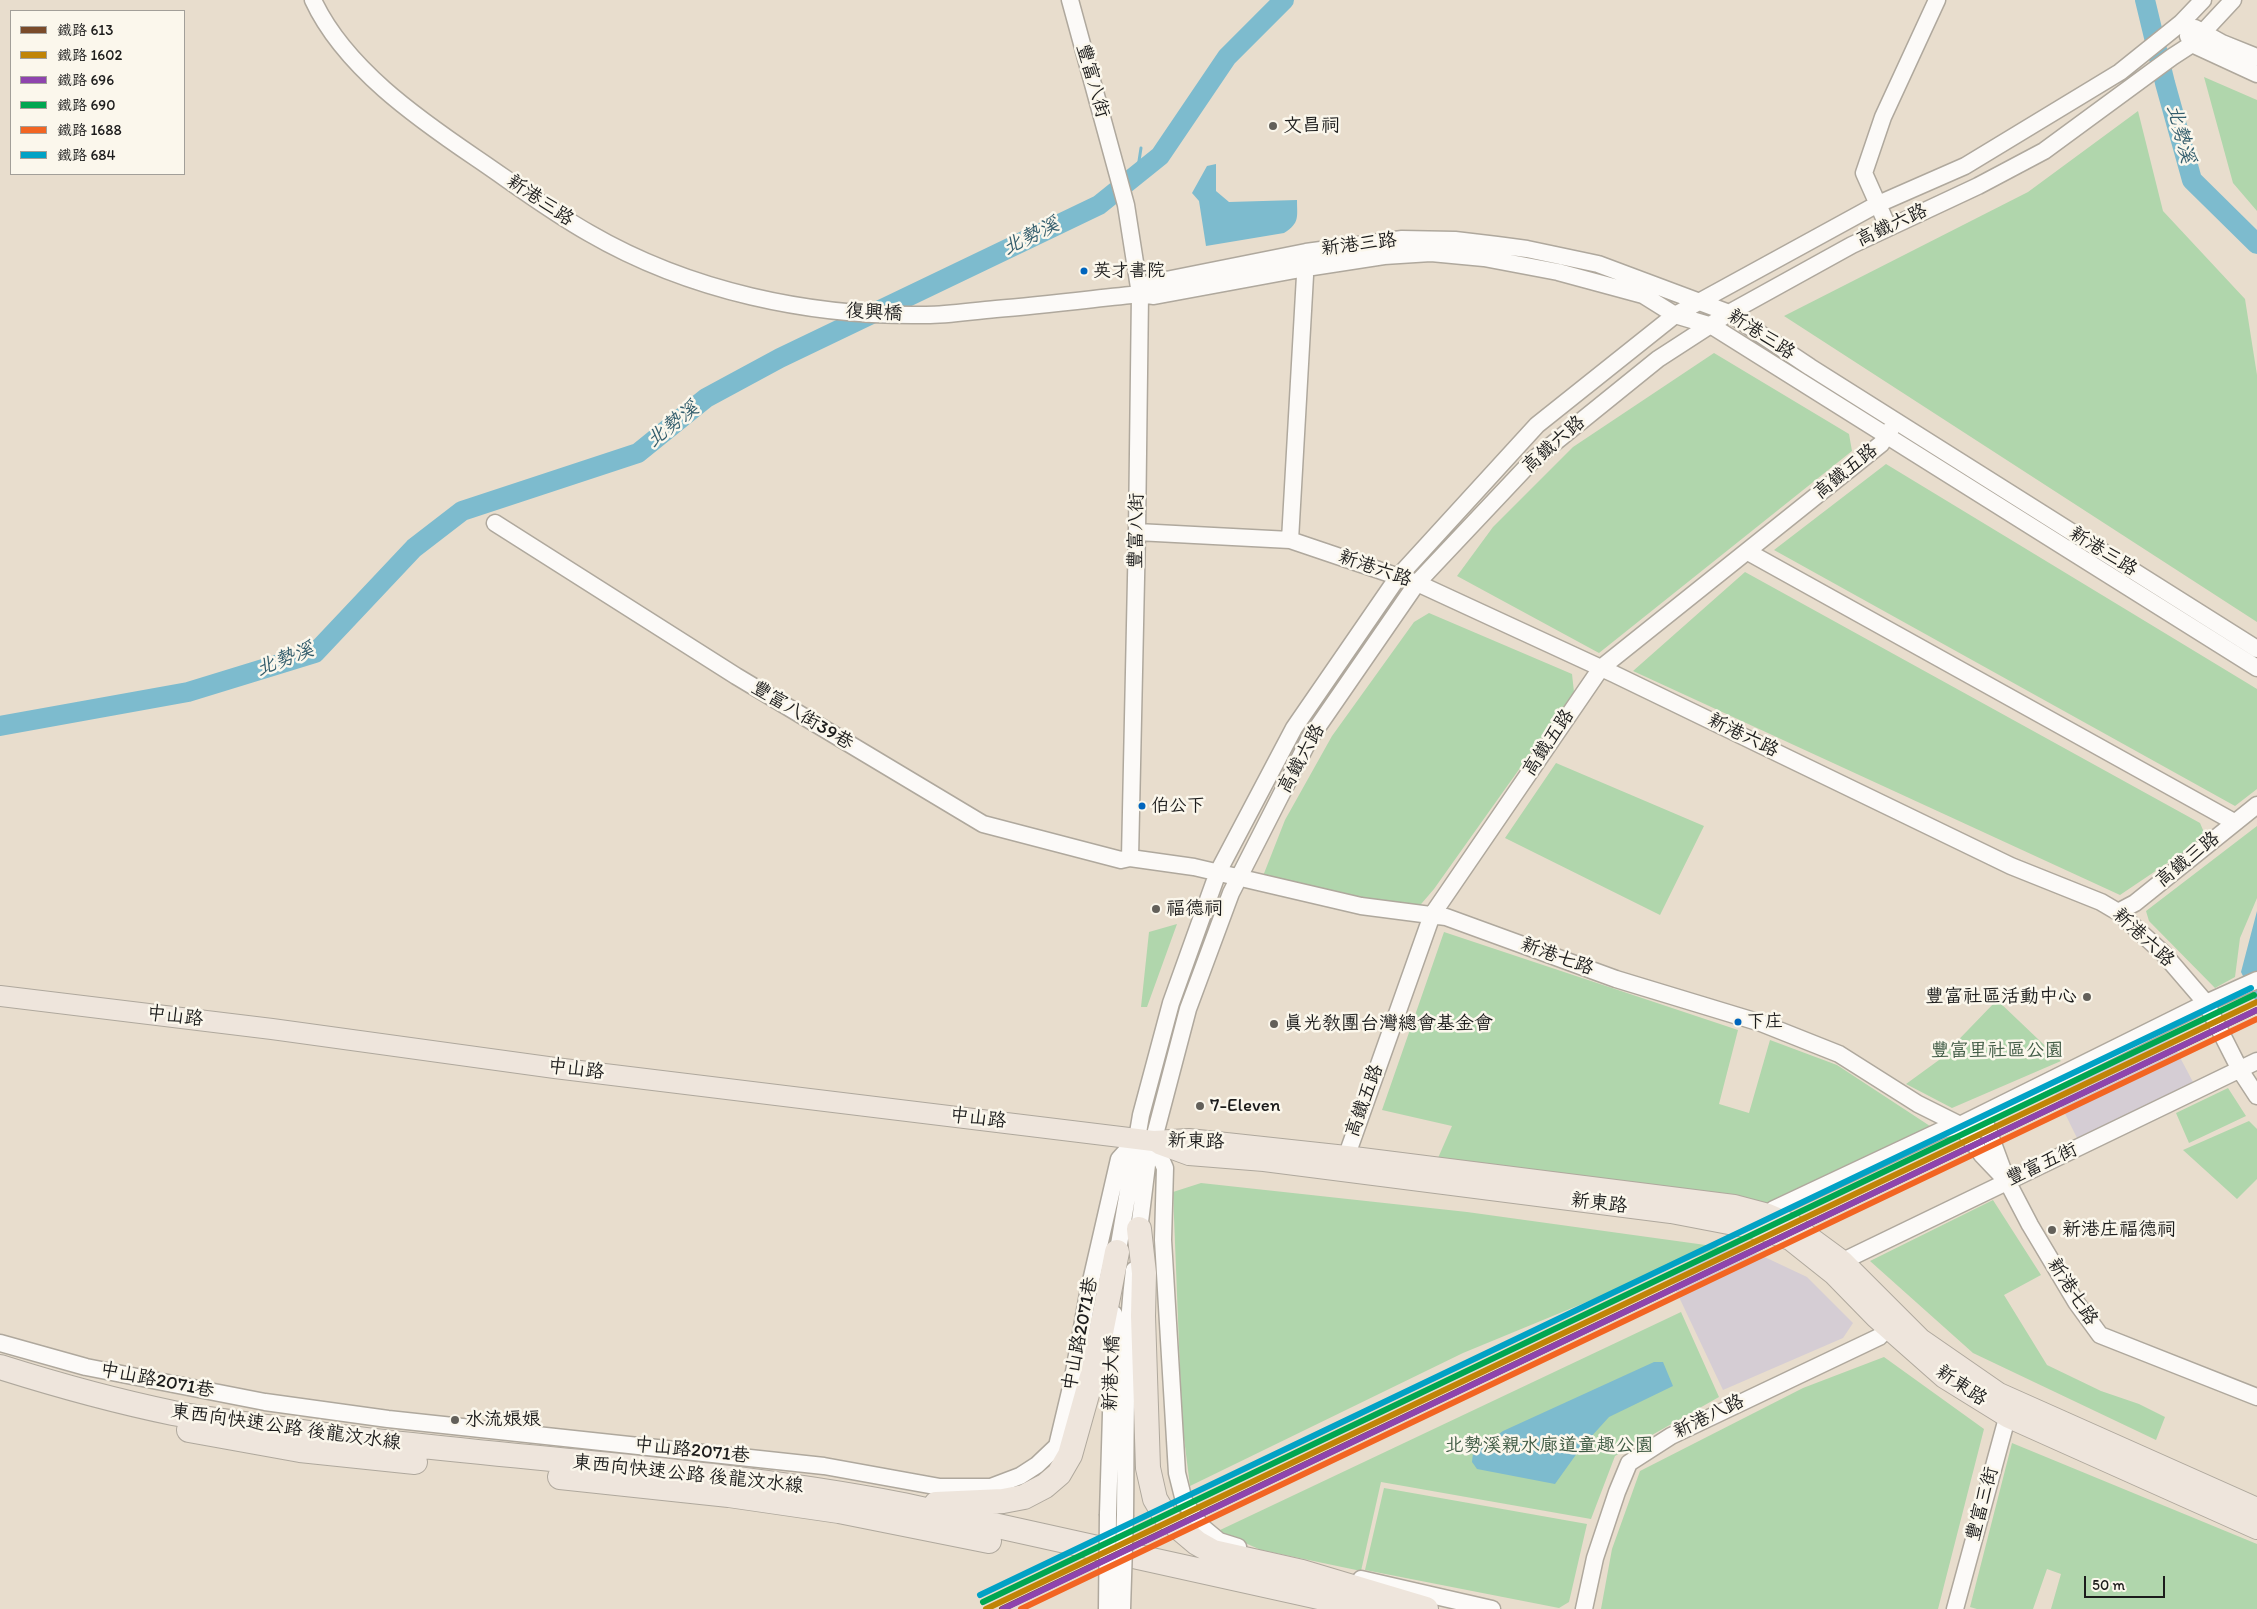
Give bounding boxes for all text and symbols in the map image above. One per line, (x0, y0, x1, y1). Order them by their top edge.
legend (10, 10, 185, 175)
text: 鐵路 613 (57, 21, 113, 39)
street label: 豐富八街 (1071, 41, 1113, 121)
text: 鐵路 1602 (57, 46, 122, 64)
text: 鐵路 696 (57, 71, 114, 89)
text: 鐵路 690 (57, 96, 115, 114)
water label: 北勢溪 (2161, 102, 2199, 166)
place label: 文昌祠 (1283, 115, 1340, 137)
marker: 文昌祠 (1267, 120, 1279, 132)
text: 鐵路 1688 (57, 121, 122, 139)
text: 鐵路 684 (57, 146, 116, 164)
street label: 新港三路 (502, 170, 578, 232)
street label: 高鐵六路 (1853, 200, 1931, 252)
water label: 北勢溪 (999, 213, 1063, 261)
street label: 新港三路 (1320, 229, 1398, 261)
place label: 英才書院 (1093, 260, 1165, 282)
marker: 英才書院 (1079, 266, 1089, 276)
street label: 復興橋 (845, 300, 903, 326)
street label: 新港三路 (1723, 305, 1799, 365)
water label: 北勢溪 (642, 397, 704, 453)
street label: 高鐵六路 (1518, 411, 1590, 479)
street label: 高鐵五路 (1809, 439, 1883, 505)
street label: 豐富八街 (1125, 493, 1149, 569)
street label: 新港三路 (2065, 522, 2141, 582)
street label: 新港六路 (1335, 546, 1415, 592)
water label: 北勢溪 (253, 638, 317, 682)
street label: 豐富八街39巷 (747, 677, 857, 755)
street label: 高鐵五路 (1518, 705, 1580, 781)
street label: 新港六路 (1704, 709, 1782, 763)
street label: 高鐵六路 (1274, 720, 1330, 798)
place label: 伯公下 (1151, 795, 1205, 817)
marker: 伯公下 (1137, 801, 1147, 811)
street label: 高鐵三路 (2151, 827, 2225, 893)
place label: 福德祠 (1166, 898, 1223, 920)
marker: 福德祠 (1150, 903, 1162, 915)
street label: 新港六路 (2107, 904, 2179, 972)
street label: 新港七路 (1517, 933, 1597, 981)
place label: 豐富社區活動中心 (1925, 986, 2077, 1008)
marker: 豐富社區活動中心 (2081, 991, 2093, 1003)
street label: 中山路 (145, 1002, 205, 1032)
place label: 下庄 (1747, 1011, 1783, 1033)
place label: 真光教團台灣總會基金會 (1284, 1013, 1493, 1035)
marker: 下庄 (1733, 1017, 1743, 1027)
marker: 真光教團台灣總會基金會 (1268, 1018, 1280, 1030)
park label: 豐富里社區公園 (1931, 1040, 2063, 1062)
street label: 中山路 (546, 1055, 606, 1085)
street label: 高鐵五路 (1341, 1061, 1389, 1141)
place label: 7-Eleven (1210, 1095, 1281, 1117)
marker: 7-Eleven (1194, 1100, 1206, 1112)
street label: 中山路 (948, 1104, 1008, 1134)
street label: 新東路 (1167, 1130, 1225, 1154)
street label: 豐富五街 (2003, 1139, 2081, 1191)
street label: 新東路 (1569, 1189, 1629, 1219)
place label: 新港庄福德祠 (2062, 1219, 2176, 1241)
marker: 新港庄福德祠 (2046, 1224, 2058, 1236)
street label: 新港七路 (2042, 1254, 2102, 1330)
street label: 中山路2071巷 (1059, 1275, 1103, 1393)
street label: 新港大橋 (1099, 1335, 1125, 1411)
street label: 中山路2071巷 (98, 1359, 216, 1403)
street label: 新東路 (1931, 1361, 1991, 1411)
street label: 新港八路 (1670, 1390, 1748, 1444)
street label: 東西向快速公路 後龍汶水線 (169, 1401, 403, 1455)
place label: 水流娘娘 (465, 1409, 541, 1431)
marker: 水流娘娘 (449, 1414, 461, 1426)
street label: 中山路2071巷 (633, 1434, 751, 1468)
park label: 北勢溪親水廊道童趣公園 (1445, 1435, 1653, 1457)
street label: 東西向快速公路 後龍汶水線 (571, 1452, 805, 1498)
street label: 豐富三街 (1962, 1464, 2004, 1544)
scale bar (2087, 1566, 2168, 1598)
text: 50 m (2092, 1576, 2125, 1594)

